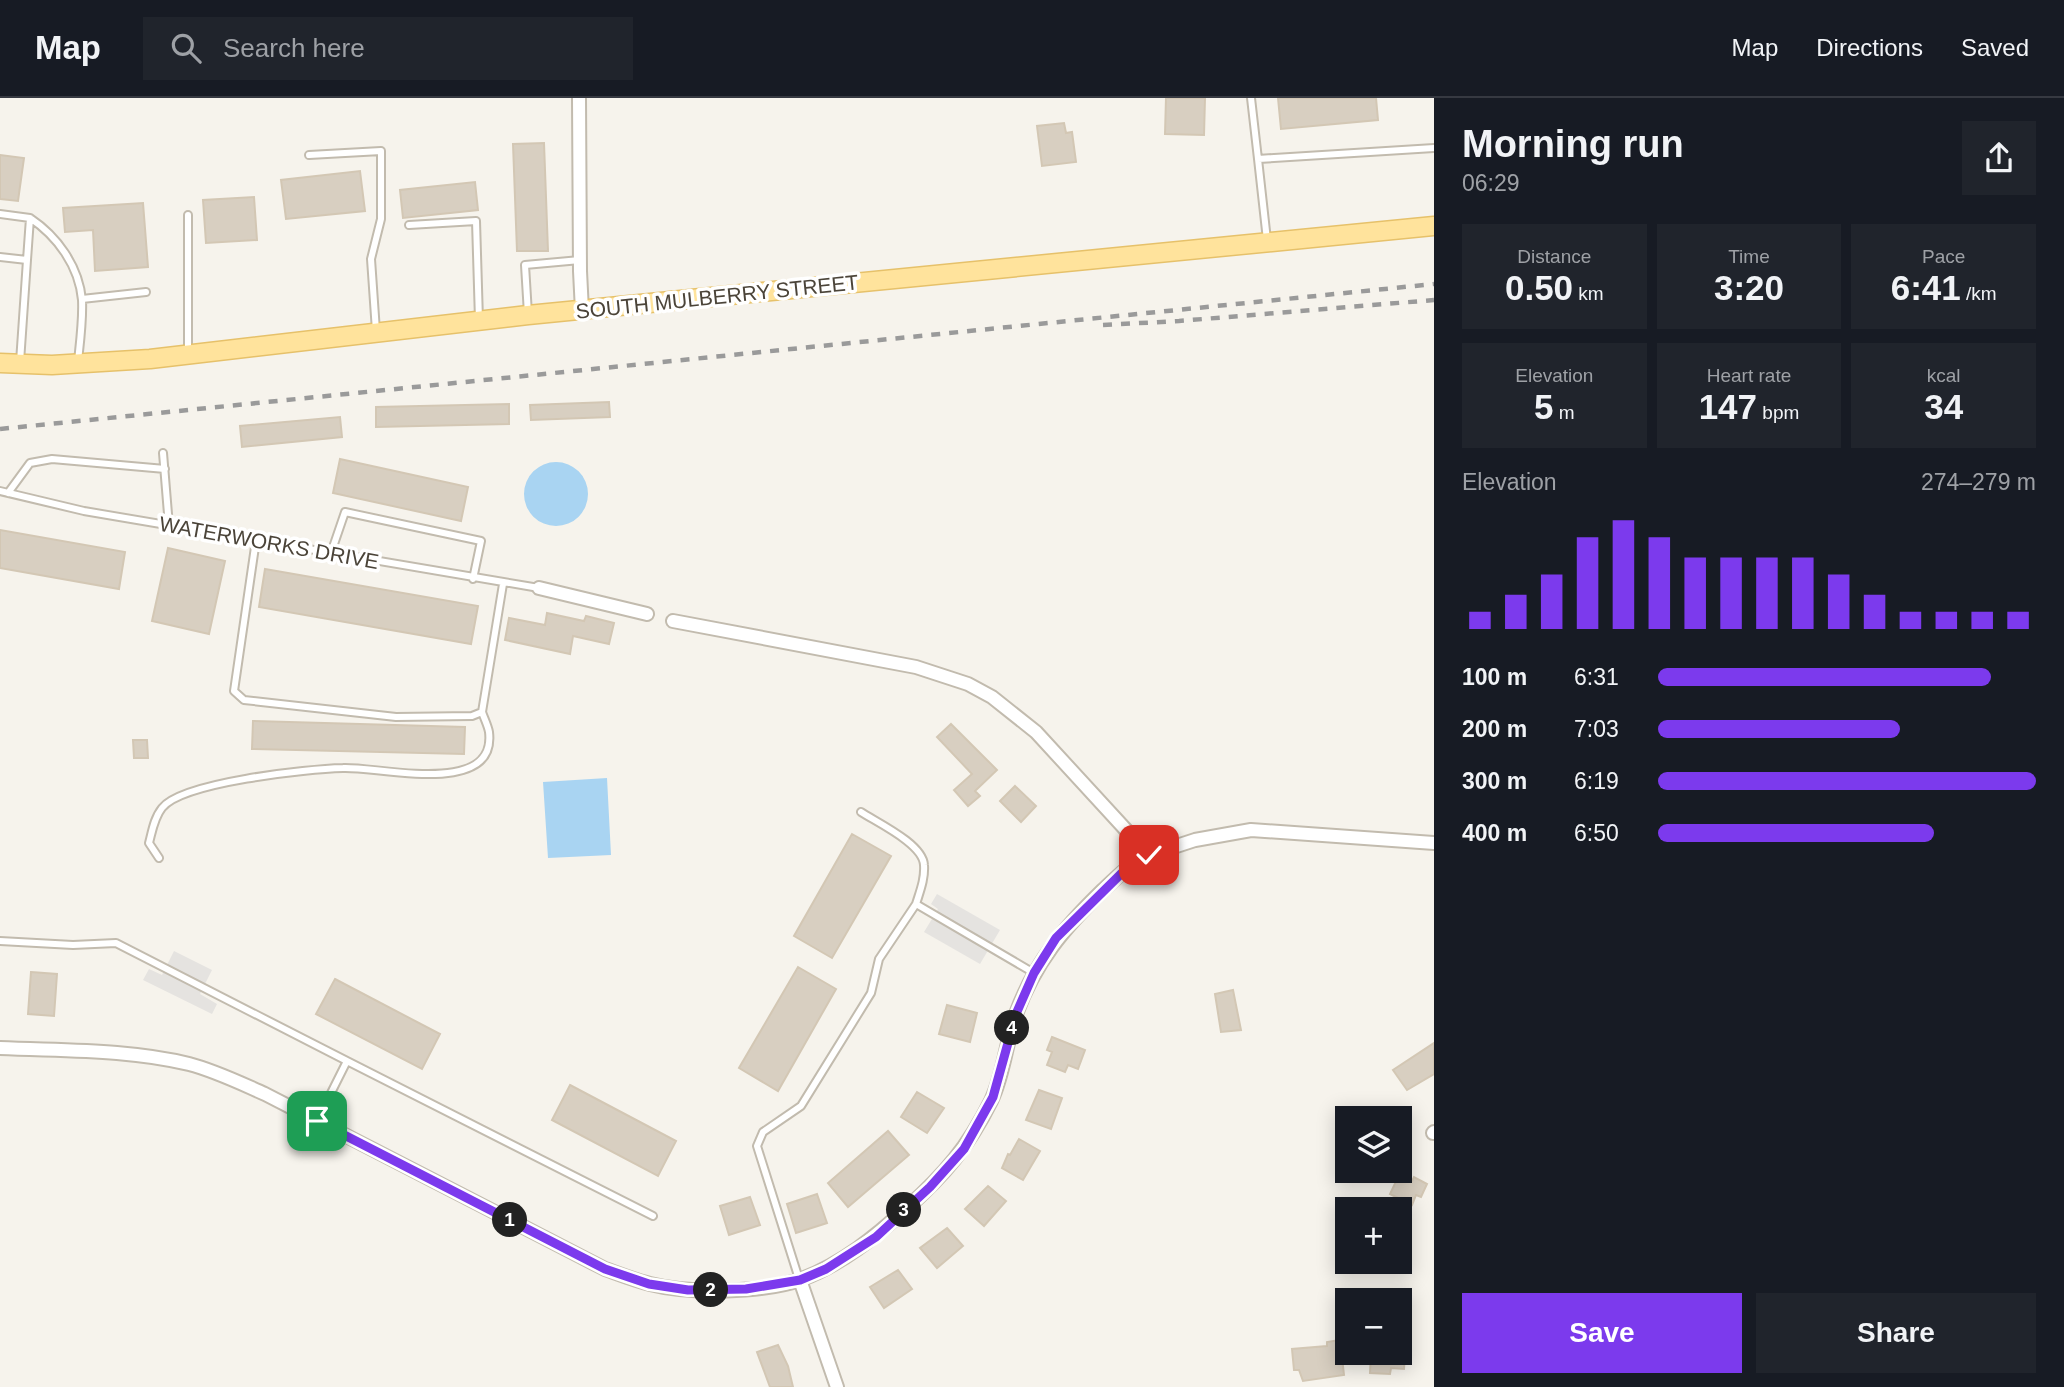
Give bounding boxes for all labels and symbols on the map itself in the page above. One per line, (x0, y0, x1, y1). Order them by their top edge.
street label: SOUTH MULBERRY STREET (575, 270, 860, 323)
street label: WATERWORKS DRIVE (158, 512, 381, 573)
pin (1119, 825, 1179, 885)
pin: 4 (995, 1010, 1030, 1046)
pin (287, 1091, 347, 1151)
pin: 3 (886, 1192, 922, 1228)
pin: 1 (492, 1202, 528, 1238)
pin: 2 (694, 1272, 728, 1308)

